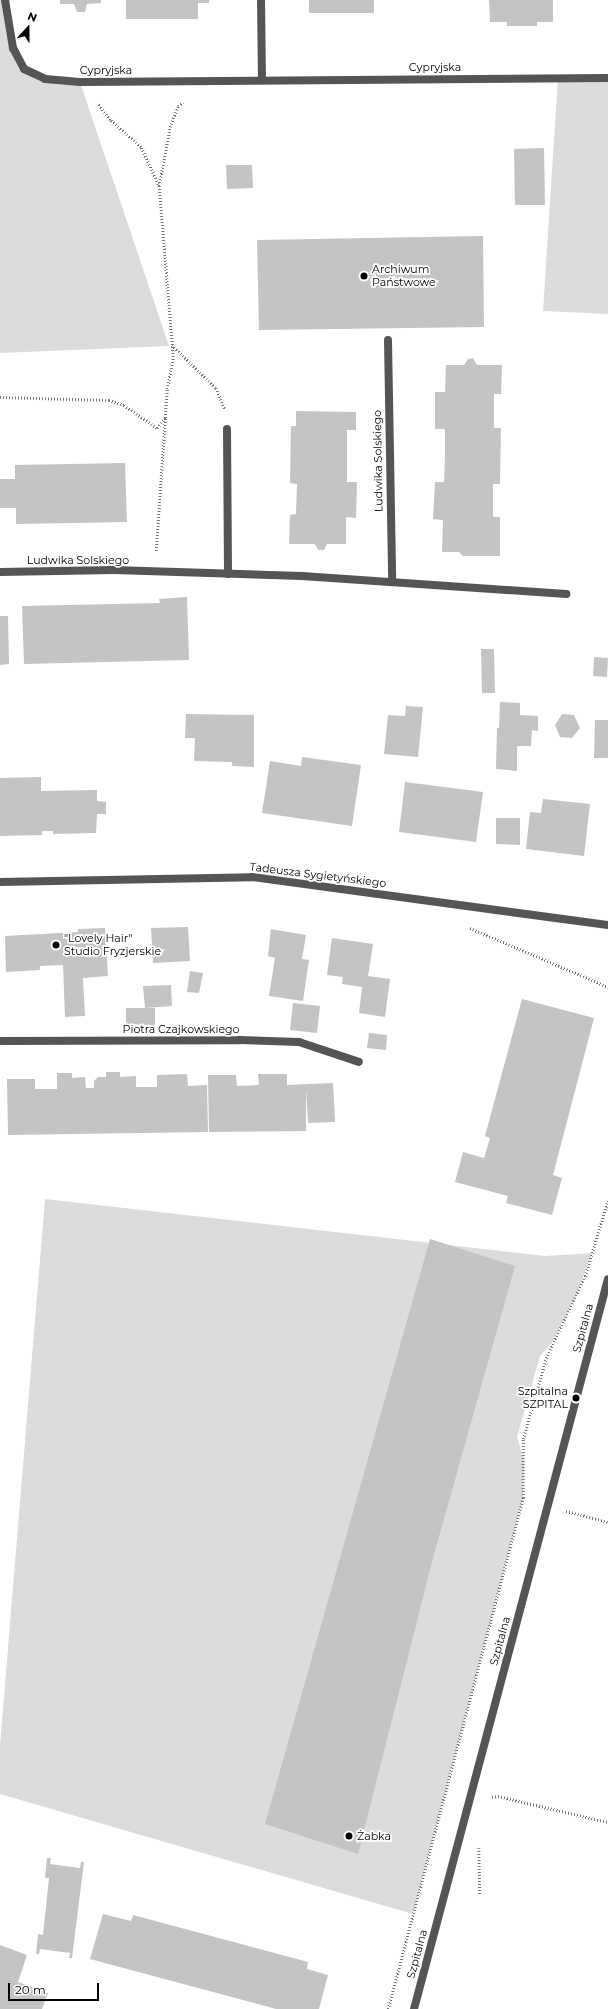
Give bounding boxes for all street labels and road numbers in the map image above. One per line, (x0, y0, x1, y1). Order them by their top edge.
street label: Cypryjska (409, 60, 461, 74)
street label: Cypryjska (80, 63, 132, 77)
street label: Ludwika Solskiego (371, 410, 385, 512)
street label: Ludwika Solskiego (27, 553, 129, 567)
street label: Tadeusza Sygietyńskiego (249, 860, 387, 890)
street label: Piotra Czajkowskiego (123, 1022, 239, 1036)
street label: Szpitalna (570, 1302, 596, 1354)
street label: Szpitalna (487, 1615, 513, 1667)
street label: Szpitalna (404, 1928, 430, 1980)

